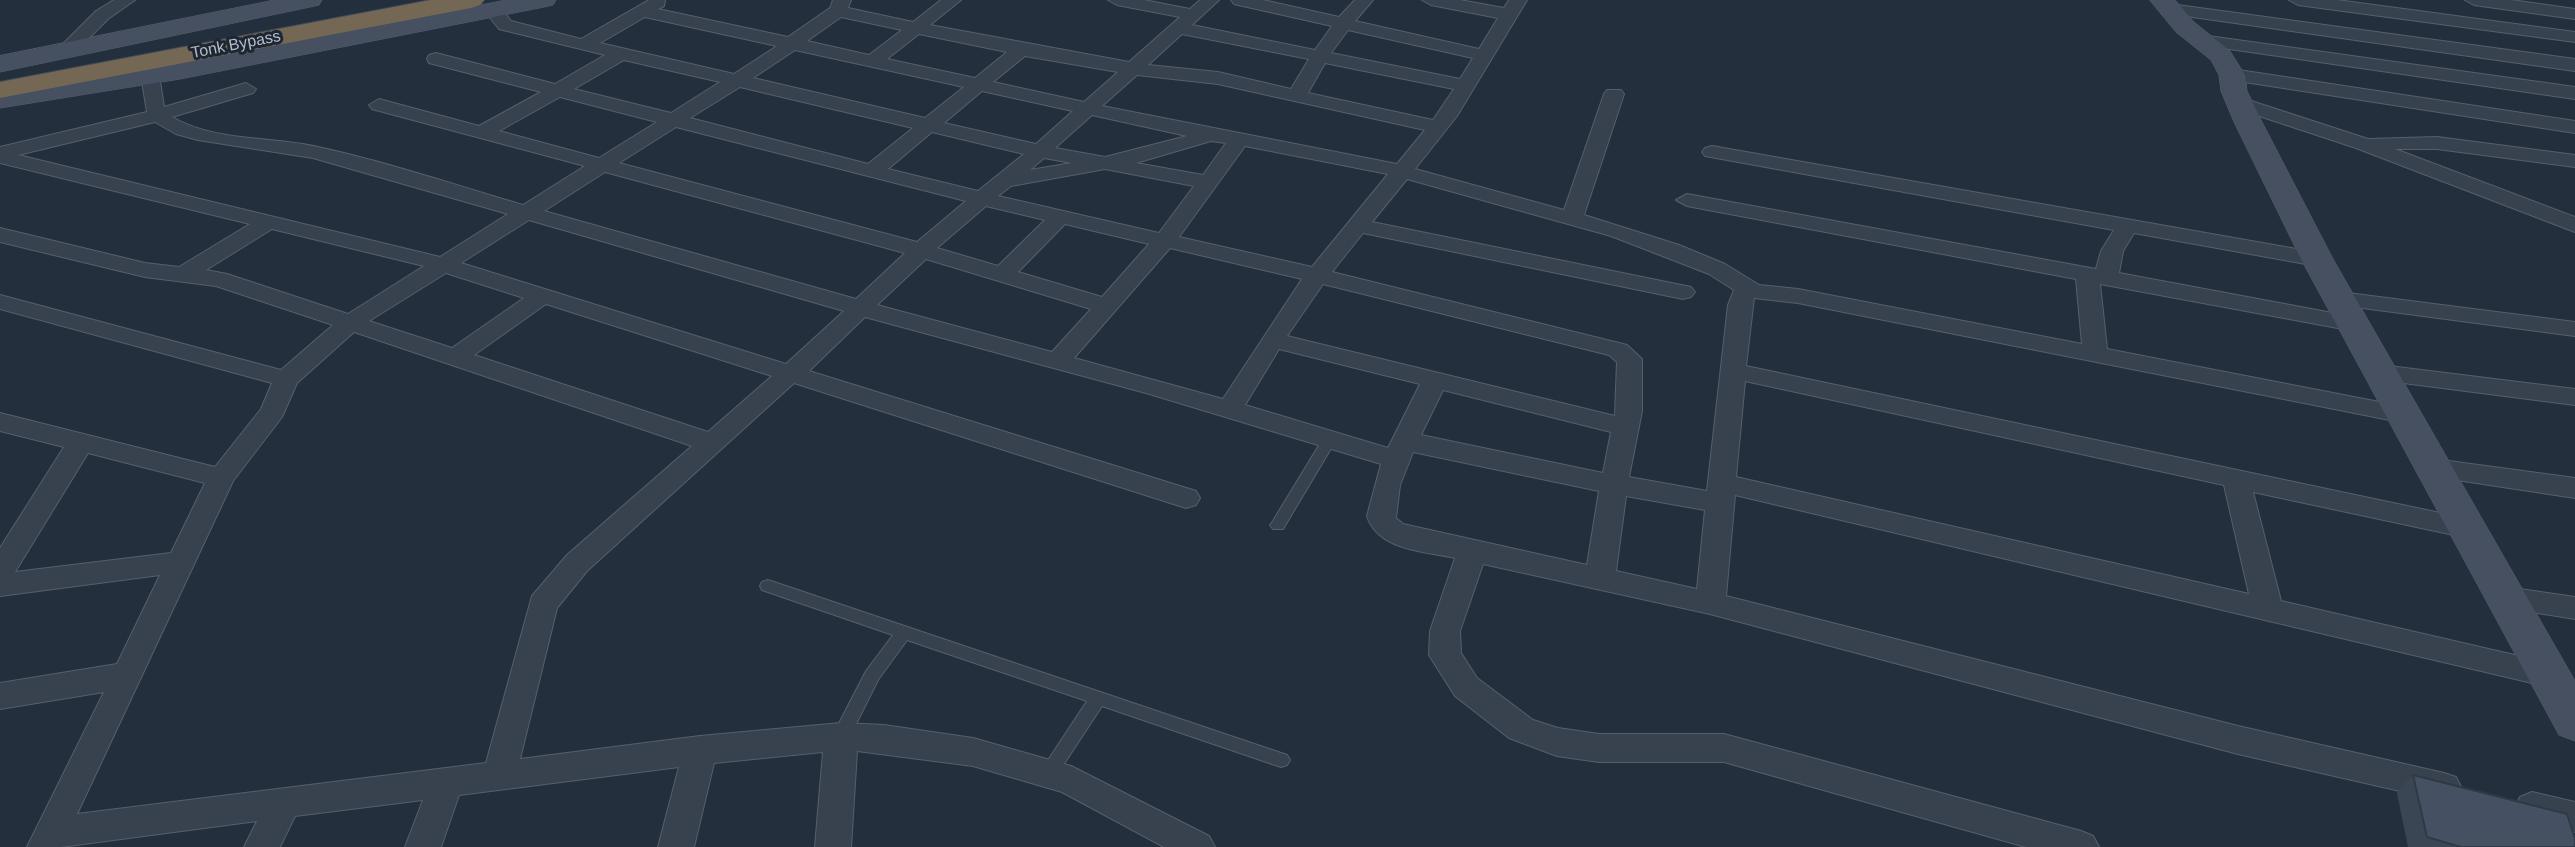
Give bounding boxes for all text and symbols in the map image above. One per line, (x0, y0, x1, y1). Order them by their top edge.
street label: Tonk Bypass (190, 27, 282, 63)

